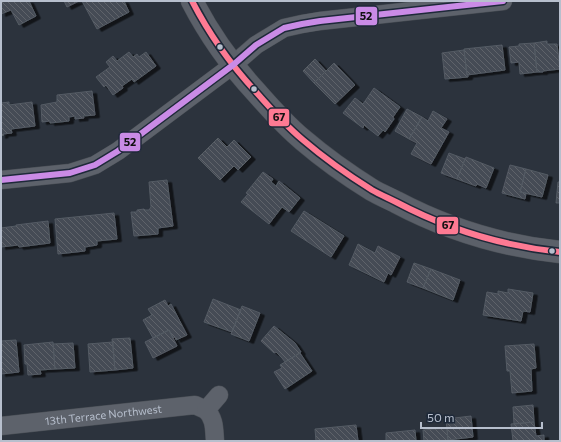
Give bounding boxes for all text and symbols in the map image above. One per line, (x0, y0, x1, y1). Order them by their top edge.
line badge: 52 (355, 6, 378, 26)
text: 52 (360, 9, 372, 22)
unlabelled marker (215, 42, 225, 52)
unlabelled marker (249, 84, 259, 94)
line badge: 67 (268, 108, 290, 127)
text: 67 (273, 110, 285, 123)
line badge: 52 (119, 132, 141, 152)
text: 52 (124, 135, 136, 148)
line badge: 67 (436, 216, 459, 235)
text: 67 (442, 218, 454, 231)
unlabelled marker (547, 246, 557, 256)
street label: 13th Terrace Northwest (44, 402, 163, 427)
scale bar (421, 404, 542, 430)
text: 50 m (427, 410, 455, 424)

